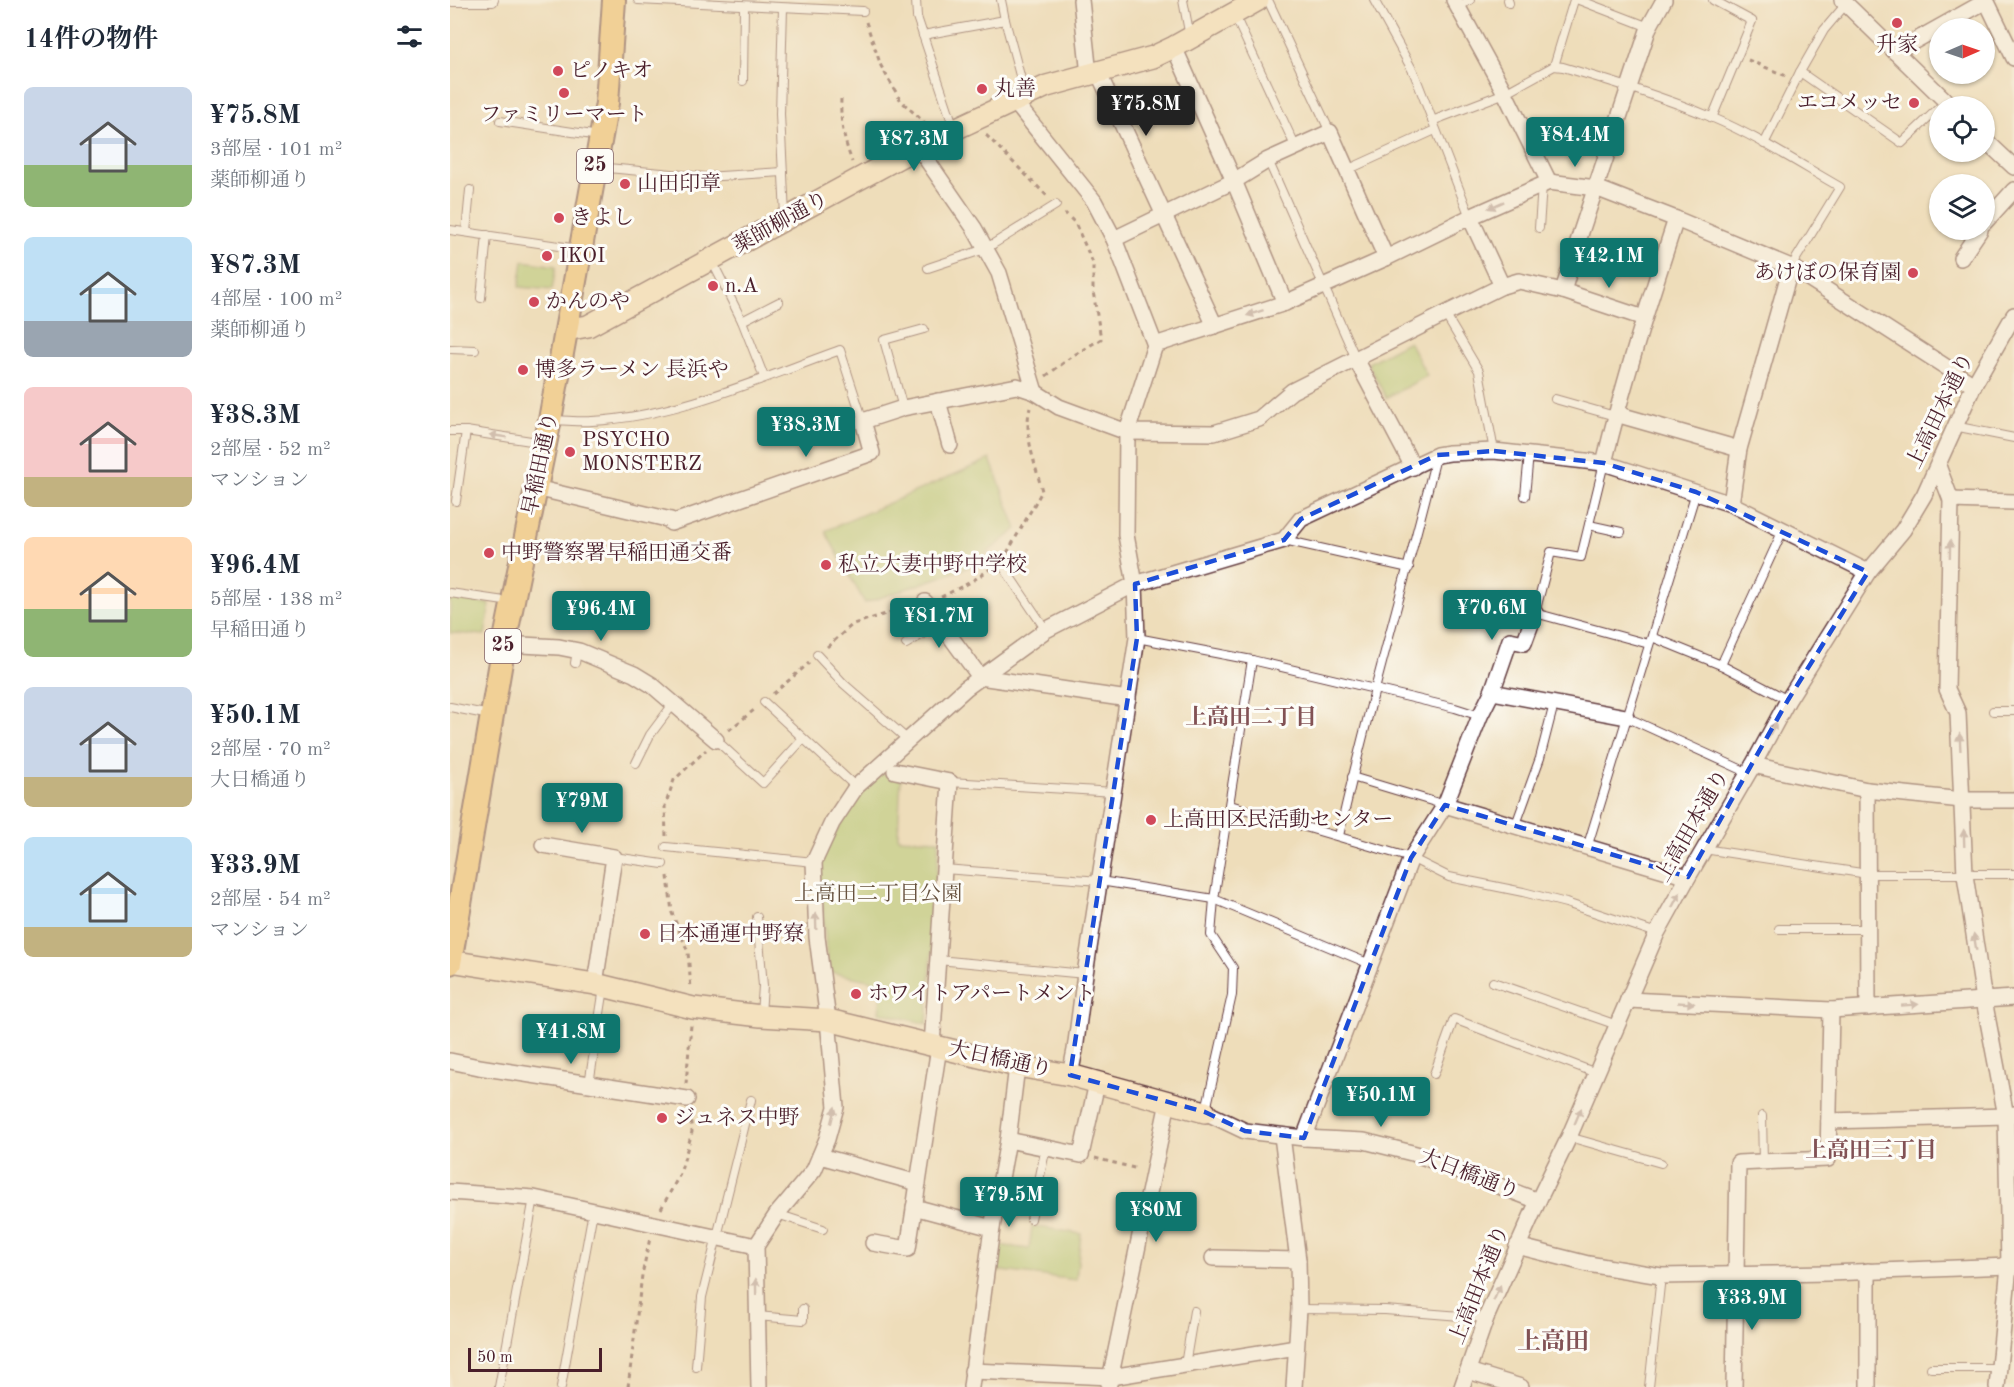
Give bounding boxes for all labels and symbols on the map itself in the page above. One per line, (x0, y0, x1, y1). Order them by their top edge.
marker: 升家 (1890, 16, 1904, 30)
north arrow (1929, 18, 1995, 84)
place label: 升家 (1876, 33, 1918, 56)
place label: ピノキオ (570, 60, 653, 82)
marker: ピノキオ (551, 64, 565, 78)
place label: 丸善 (994, 77, 1036, 100)
marker: 丸善 (975, 82, 989, 96)
marker: ファミリーマート (557, 86, 571, 100)
pin: ¥75.8M (1097, 86, 1195, 137)
place label: エコメッセ (1797, 93, 1902, 114)
marker: エコメッセ (1907, 96, 1921, 110)
place label: ファミリーマート (480, 105, 648, 126)
pin: ¥84.4M (1526, 117, 1624, 168)
pin: ¥87.3M (865, 121, 963, 172)
road number: 25 (577, 149, 613, 183)
place label: 山田印章 (637, 172, 721, 195)
marker: 山田印章 (618, 177, 632, 191)
street label: 薬師柳通り (729, 187, 832, 258)
one-way arrow (1487, 201, 1504, 210)
place label: きよし (571, 207, 634, 229)
marker: きよし (552, 211, 566, 225)
pin: ¥42.1M (1560, 238, 1658, 289)
place label: IKOI (559, 246, 605, 267)
marker: IKOI (540, 249, 554, 263)
place label: あけぼの保育園 (1754, 261, 1901, 284)
marker: あけぼの保育園 (1906, 266, 1920, 280)
place label: n.A (725, 276, 758, 297)
marker: n.A (706, 279, 720, 293)
place label: かんのや (546, 291, 630, 313)
marker: かんのや (527, 295, 541, 309)
one-way arrow (1246, 309, 1264, 318)
street label: 上高田本通り (1902, 349, 1978, 472)
place label: 博多ラーメン 長浜や (535, 358, 729, 381)
marker: 博多ラーメン 長浜や (516, 363, 530, 377)
pin: ¥38.3M (757, 407, 855, 458)
street label: 早稲田通り (518, 410, 562, 518)
place label: PSYCHO MONSTERZ (582, 430, 702, 475)
one-way arrow (488, 431, 507, 440)
marker: PSYCHO MONSTERZ (563, 445, 577, 459)
one-way arrow (1945, 540, 1955, 559)
place label: 中野警察署早稲田通交番 (501, 541, 732, 564)
marker: 中野警察署早稲田通交番 (482, 546, 496, 560)
place label: 私立大妻中野中学校 (838, 553, 1027, 576)
marker: 私立大妻中野中学校 (819, 558, 833, 572)
pin: ¥70.6M (1443, 590, 1541, 641)
pin: ¥96.4M (552, 591, 650, 642)
pin: ¥81.7M (890, 598, 988, 649)
road number: 25 (485, 629, 521, 663)
district label: 上高田二丁目 (1185, 705, 1317, 729)
one-way arrow (1767, 721, 1777, 738)
one-way arrow (1955, 732, 1964, 751)
street label: 上高田本通り (1651, 765, 1734, 886)
pin: ¥79M (546, 783, 618, 834)
place label: 上高田区民活動センター (1163, 808, 1393, 831)
marker: 上高田区民活動センター (1144, 813, 1158, 827)
one-way arrow (1959, 828, 1968, 847)
park label: 上高田二丁目公園 (794, 882, 962, 905)
one-way arrow (1671, 891, 1681, 908)
one-way arrow (812, 912, 821, 931)
place label: 日本通運中野寮 (657, 922, 804, 945)
marker: 日本通運中野寮 (638, 927, 652, 941)
one-way arrow (1970, 933, 1979, 952)
place label: ホワイトアパートメント (868, 983, 1096, 1005)
marker: ホワイトアパートメント (849, 987, 863, 1001)
one-way arrow (1677, 998, 1696, 1007)
one-way arrow (1901, 1001, 1920, 1010)
pin: ¥41.8M (522, 1014, 620, 1065)
street label: 大日橋通り (946, 1037, 1054, 1081)
pin: ¥50.1M (1332, 1077, 1430, 1128)
place label: ジュネス中野 (674, 1106, 800, 1129)
one-way arrow (829, 1106, 839, 1124)
one-way arrow (1573, 1106, 1583, 1124)
marker: ジュネス中野 (655, 1111, 669, 1125)
district label: 上高田三丁目 (1805, 1138, 1937, 1162)
street label: 大日橋通り (1416, 1145, 1522, 1204)
pin: ¥79.5M (960, 1177, 1058, 1228)
pin: ¥80M (1120, 1192, 1192, 1243)
street label: 上高田本通り (1445, 1222, 1513, 1347)
one-way arrow (751, 1277, 761, 1296)
pin: ¥33.9M (1703, 1280, 1801, 1331)
one-way arrow (1492, 1283, 1502, 1301)
district label: 上高田 (1517, 1328, 1589, 1355)
scale bar (468, 1345, 602, 1372)

